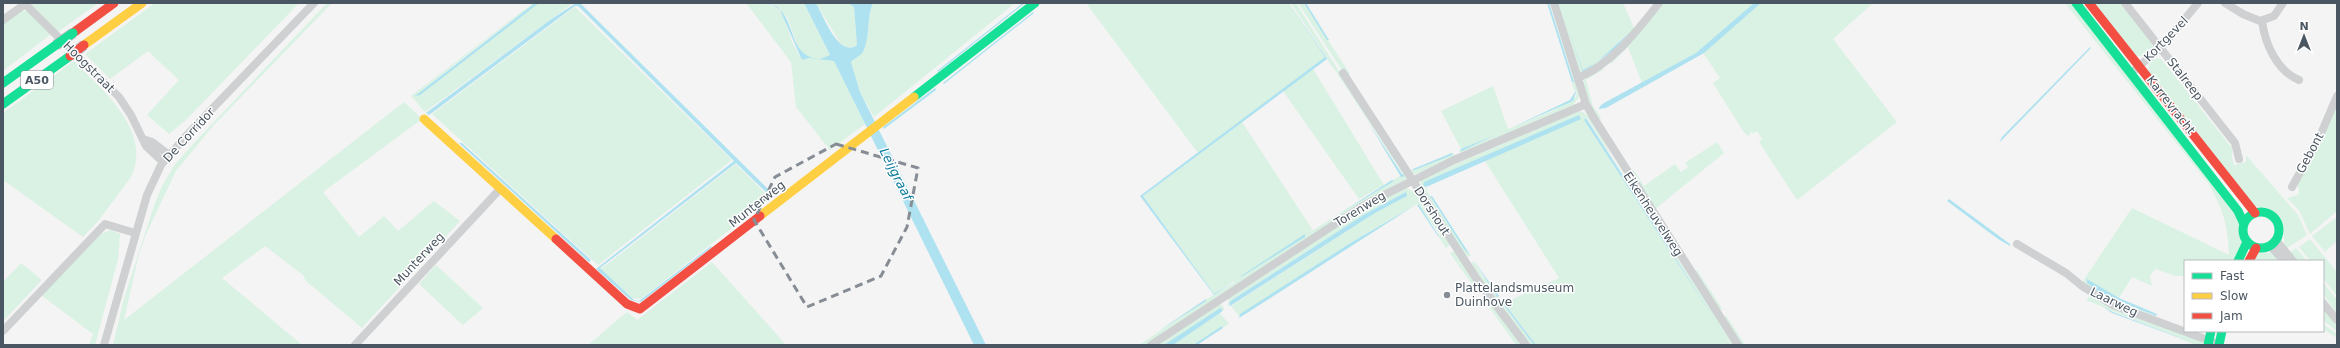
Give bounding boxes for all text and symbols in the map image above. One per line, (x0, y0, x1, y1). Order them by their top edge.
street label: Kortgevel (2141, 14, 2191, 64)
north arrow (2284, 16, 2324, 56)
text: N (2299, 20, 2309, 33)
street label: Hoogstraat (60, 38, 118, 96)
street label: Stalreep (2164, 55, 2206, 103)
road number: A50 (21, 71, 53, 89)
street label: Karrevracht (2144, 73, 2198, 137)
street label: De Corridor (160, 105, 218, 165)
street label: Gebont (2294, 130, 2327, 176)
water label: Leijgraaf (876, 145, 917, 205)
street label: Eikenheuvelweg (1621, 169, 1685, 259)
street label: Munterweg (726, 178, 788, 230)
street label: Dorshout (1411, 184, 1453, 238)
street label: Torenweg (1331, 188, 1388, 230)
street label: Munterweg (391, 230, 447, 288)
legend (2184, 260, 2324, 332)
text: Fast (2220, 269, 2244, 283)
place label: Plattelandsmuseum Duinhove (1455, 281, 1574, 309)
street label: Laarweg (2088, 284, 2140, 320)
text: Slow (2220, 289, 2248, 303)
marker: Plattelandsmuseum Duinhove (1442, 290, 1452, 300)
text: Jam (2219, 309, 2243, 323)

